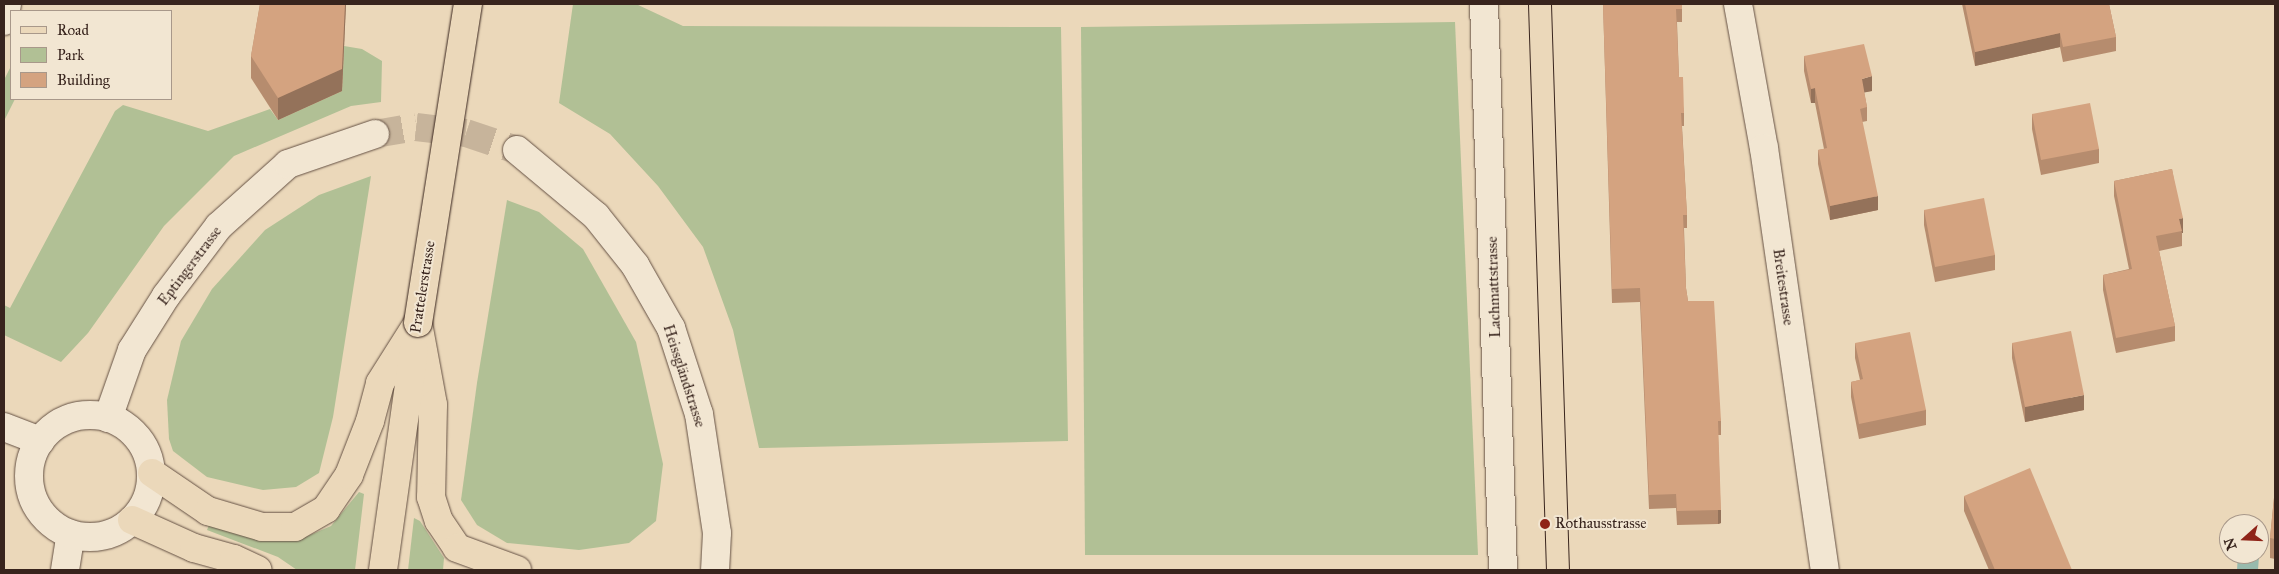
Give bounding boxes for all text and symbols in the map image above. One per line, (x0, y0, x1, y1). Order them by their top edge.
legend (10, 10, 172, 100)
text: Road (57, 21, 89, 39)
text: Park (57, 46, 84, 64)
text: Building (57, 71, 110, 89)
street label: Eptingerstrasse (154, 223, 226, 309)
street label: Lachmattstrasse (1483, 236, 1505, 338)
street label: Prattelerstrasse (407, 240, 439, 334)
street label: Breitestrasse (1769, 248, 1797, 326)
street label: Heissgländstrasse (659, 322, 709, 430)
north arrow (2219, 514, 2269, 564)
place label: Rothausstrasse (1555, 515, 1646, 533)
marker: Rothausstrasse (1539, 518, 1551, 530)
text: N (2220, 535, 2240, 552)

